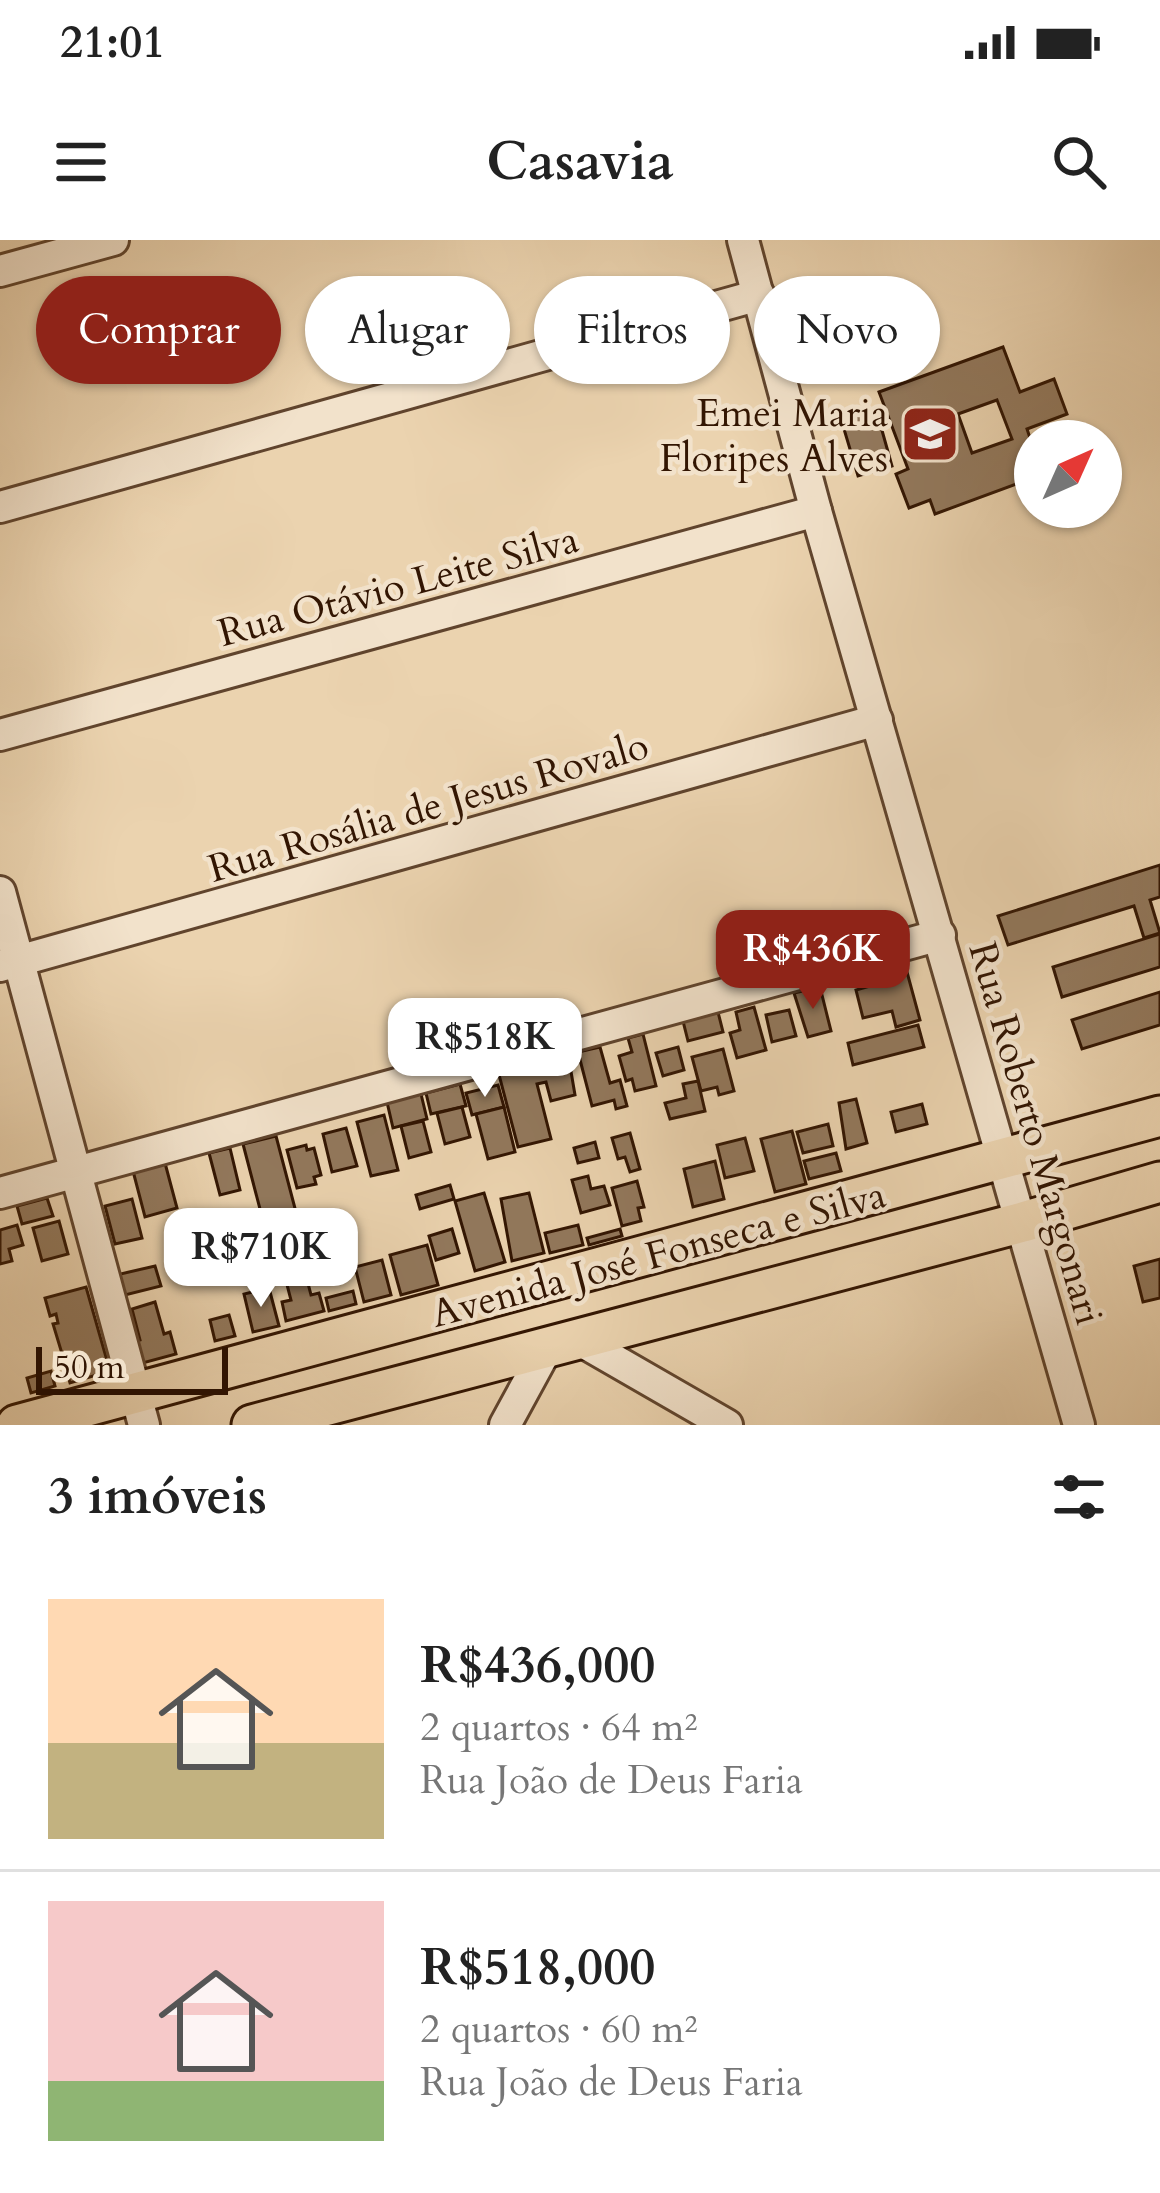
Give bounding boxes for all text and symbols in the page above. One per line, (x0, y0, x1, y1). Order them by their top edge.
text: 21:01 (60, 12, 165, 73)
text: Casavia (486, 126, 674, 199)
icon: menu (48, 129, 114, 195)
icon: search (1046, 129, 1112, 195)
chip: Comprar (36, 276, 281, 384)
chip: Alugar (305, 276, 510, 384)
chip: Filtros (534, 276, 730, 384)
chip: Novo (754, 276, 940, 384)
place label: Emei Maria Floripes Alves (659, 387, 888, 485)
school or university icon: Emei Maria Floripes Alves (899, 403, 961, 465)
north arrow (1014, 420, 1122, 528)
map controls (1014, 420, 1122, 528)
street label: Rua Otávio Leite Silva (213, 513, 584, 660)
street label: Rua Rosália de Jesus Rovalo (202, 719, 655, 896)
pin: R$436K (715, 910, 911, 1012)
text: R$436K (743, 922, 883, 975)
street label: Rua Roberto Margonari (956, 936, 1116, 1331)
pin: R$518K (387, 998, 583, 1100)
text: R$518K (415, 1010, 555, 1063)
street label: Avenida José Fonseca e Silva (425, 1168, 892, 1341)
pin: R$710K (163, 1208, 359, 1310)
text: R$710K (191, 1220, 331, 1273)
scale bar (36, 1341, 228, 1394)
text: 50 m (54, 1345, 125, 1390)
text: 3 imóveis (48, 1462, 267, 1532)
icon: filters (1046, 1464, 1112, 1530)
text: R$436,000 (420, 1631, 655, 1701)
icon: home (144, 1647, 288, 1791)
text: 2 quartos · 64 m² (420, 1701, 698, 1754)
text: Rua João de Deus Faria (420, 1754, 803, 1807)
text: R$518,000 (420, 1933, 655, 2003)
icon: home (144, 1949, 288, 2093)
text: 2 quartos · 60 m² (420, 2003, 698, 2056)
text: Rua João de Deus Faria (420, 2056, 803, 2109)

